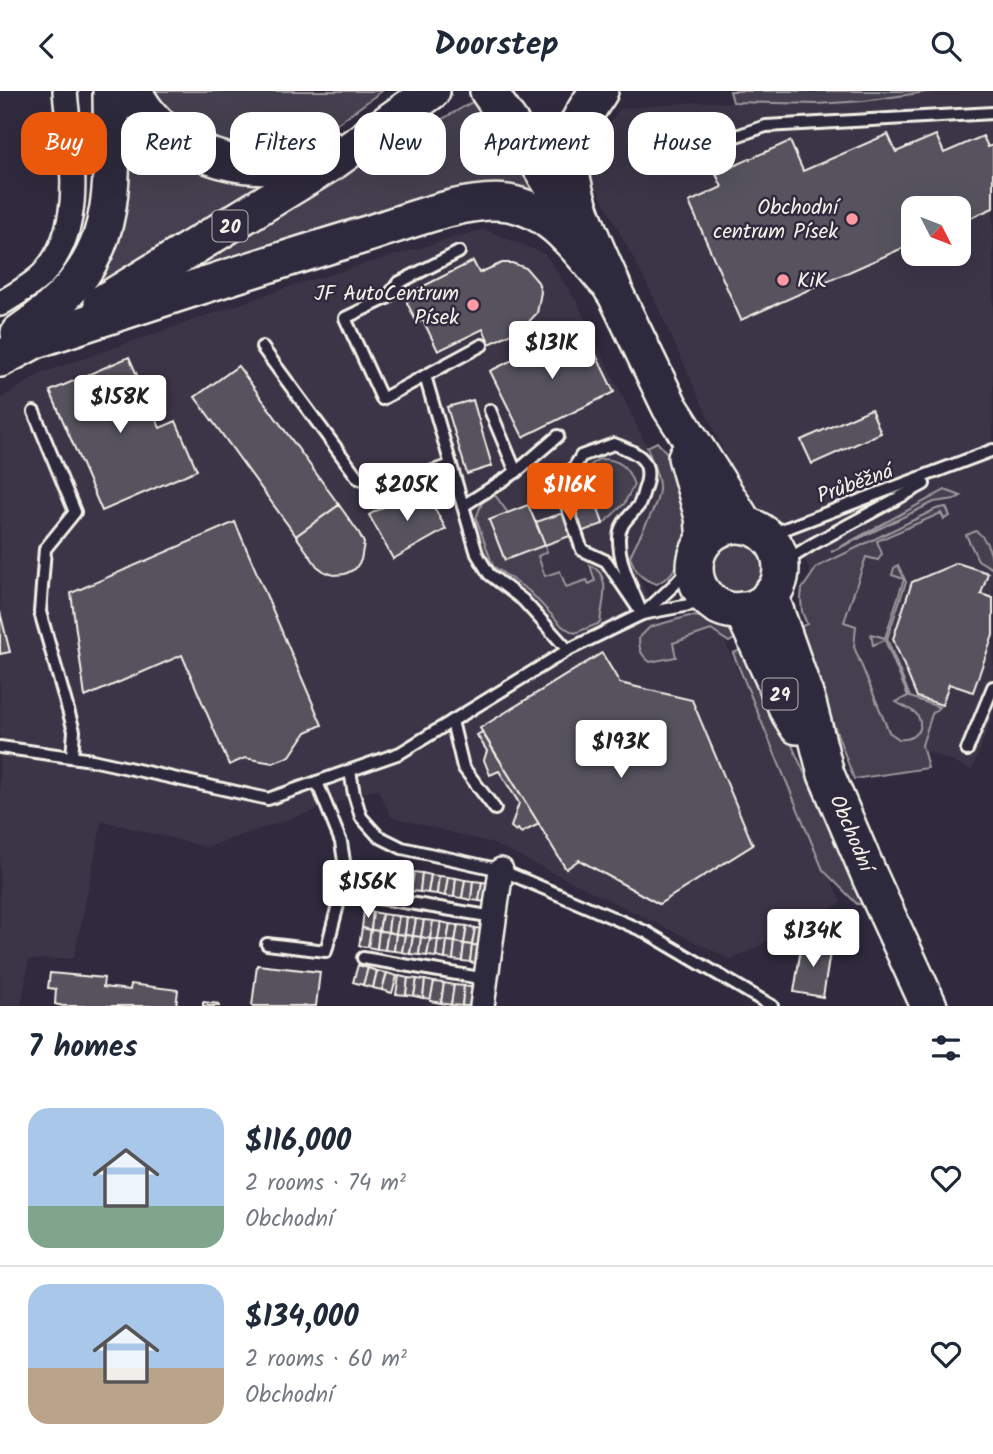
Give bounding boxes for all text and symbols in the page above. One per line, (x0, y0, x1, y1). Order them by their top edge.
text: Doorstep (434, 20, 559, 71)
icon: back (28, 27, 66, 65)
icon: search (927, 27, 965, 65)
chip: Buy (21, 112, 107, 175)
chip: Rent (121, 112, 216, 175)
chip: Filters (230, 112, 340, 175)
chip: New (354, 112, 446, 175)
chip: Apartment (460, 112, 614, 175)
chip: House (628, 112, 736, 175)
place label: Obchodní centrum Písek (713, 192, 841, 249)
north arrow (901, 196, 971, 266)
map controls (901, 196, 971, 266)
road number: 20 (212, 210, 247, 241)
marker: Obchodní centrum Písek (844, 211, 860, 227)
place label: KiK (797, 265, 827, 298)
marker: KiK (775, 272, 791, 288)
place label: JF AutoCentrum Písek (314, 278, 459, 335)
marker: JF AutoCentrum Písek (465, 297, 481, 313)
pin: $131K (503, 321, 601, 381)
text: $131K (525, 326, 579, 362)
pin: $158K (71, 375, 169, 435)
text: $158K (90, 380, 150, 416)
street label: Průběžná (813, 455, 900, 513)
pin: $205K (358, 463, 456, 523)
pin: $116K (521, 463, 619, 523)
text: $205K (375, 468, 439, 504)
text: $116K (543, 468, 597, 504)
road number: 29 (762, 679, 798, 709)
pin: $193K (572, 721, 670, 780)
text: $193K (592, 725, 650, 761)
street label: Obchodní (820, 790, 883, 880)
pin: $156K (319, 861, 417, 920)
text: $156K (339, 865, 397, 901)
pin: $134K (764, 909, 862, 969)
text: $134K (783, 914, 843, 950)
text: 7 homes (28, 1024, 138, 1072)
icon: filters (927, 1029, 965, 1067)
text: $116,000 (245, 1118, 351, 1166)
icon: home (84, 1136, 168, 1220)
icon: heart (927, 1159, 965, 1197)
text: 2 rooms · 74 m² (245, 1166, 406, 1202)
text: Obchodní (245, 1202, 333, 1238)
text: $134,000 (245, 1294, 359, 1342)
icon: home (84, 1312, 168, 1396)
icon: heart (927, 1335, 965, 1373)
text: 2 rooms · 60 m² (245, 1342, 407, 1378)
text: Obchodní (245, 1378, 333, 1414)

